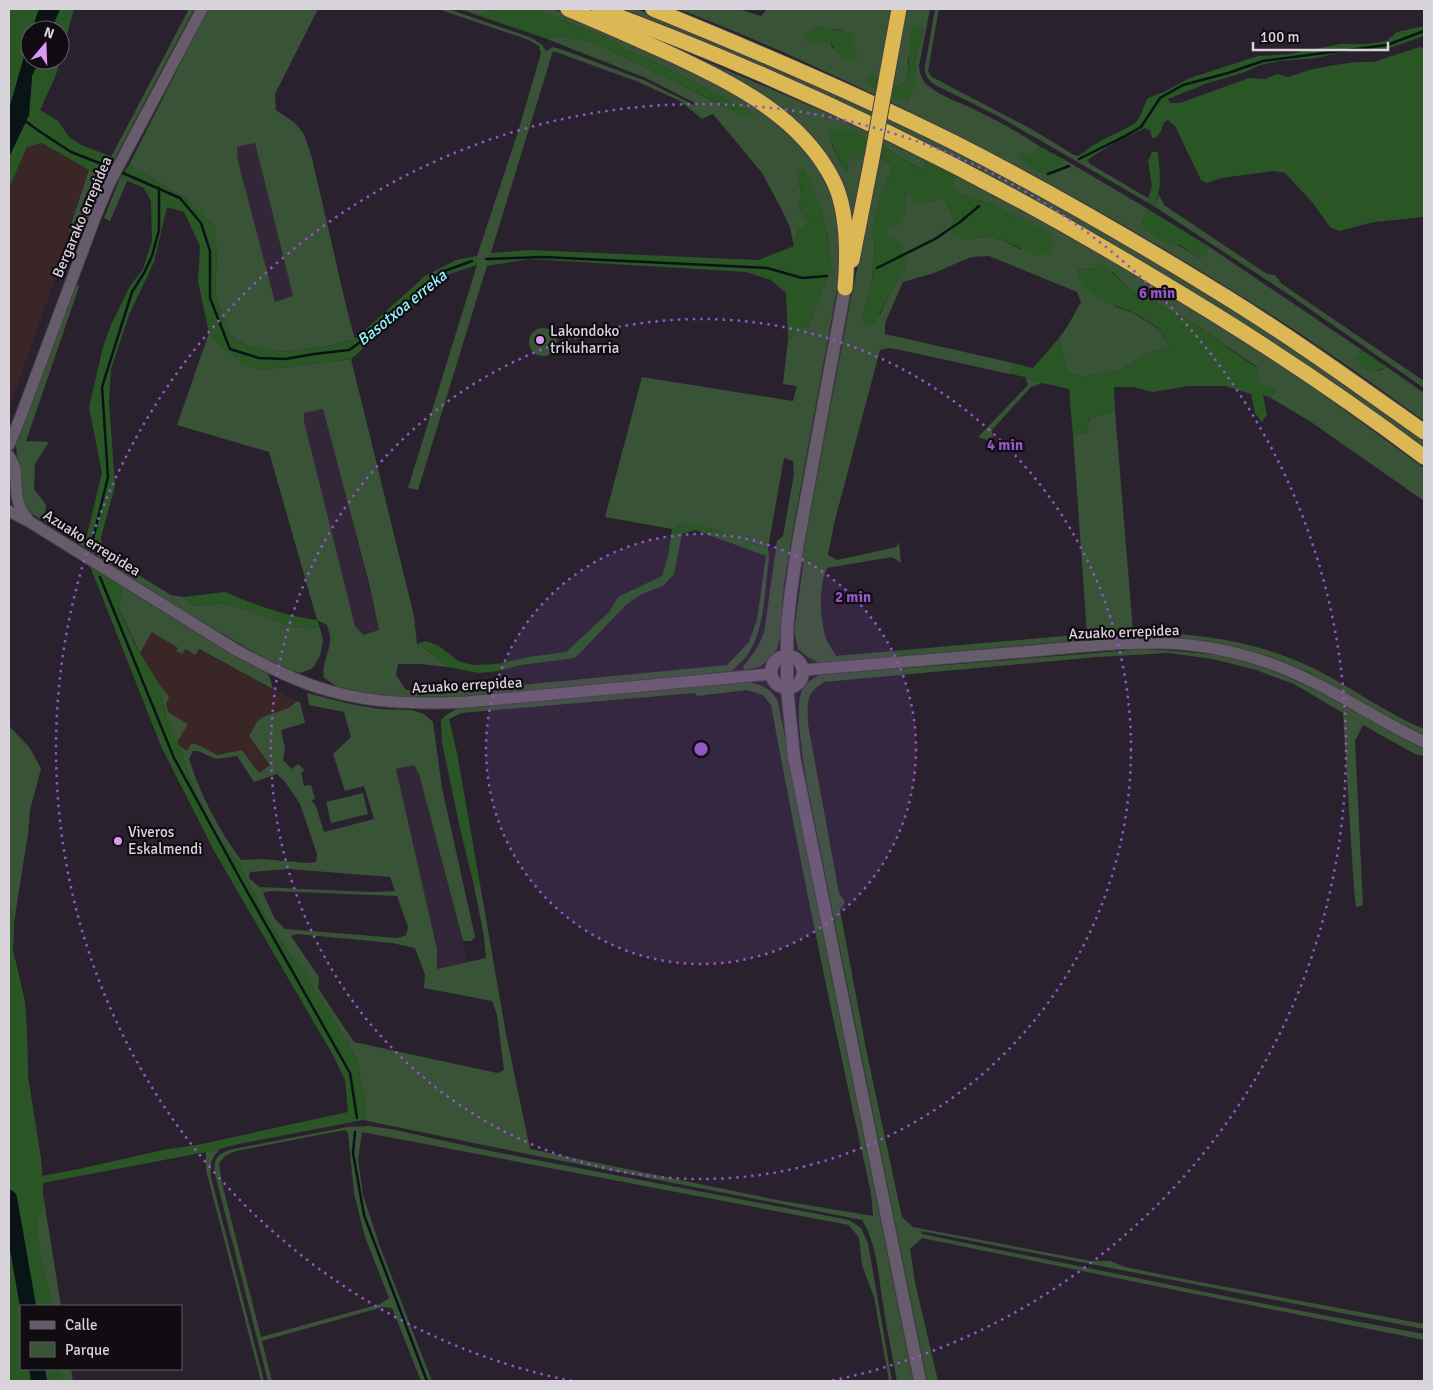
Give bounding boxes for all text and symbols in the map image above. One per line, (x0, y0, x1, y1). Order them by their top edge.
north arrow (20, 20, 70, 70)
scale bar (1253, 20, 1388, 52)
text: N (42, 24, 56, 43)
text: 100 m (1260, 28, 1300, 46)
street label: Bergarako errepidea (48, 154, 116, 280)
water label: Basotxoa erreka (353, 265, 452, 350)
text: 6 min (1139, 284, 1175, 302)
place label: Lakondoko trikuharria (550, 322, 619, 357)
marker: Lakondoko trikuharria (534, 334, 546, 346)
text: 4 min (987, 436, 1023, 454)
street label: Azuako errepidea (40, 506, 144, 580)
text: 2 min (835, 588, 871, 606)
street label: Azuako errepidea (1068, 621, 1180, 643)
street label: Azuako errepidea (411, 673, 523, 697)
centre of rings (692, 740, 710, 758)
place label: Viveros Eskalmendi (128, 823, 202, 858)
marker: Viveros Eskalmendi (112, 835, 124, 847)
legend (20, 1305, 182, 1370)
text: Calle (65, 1316, 98, 1334)
text: Parque (65, 1341, 110, 1359)

